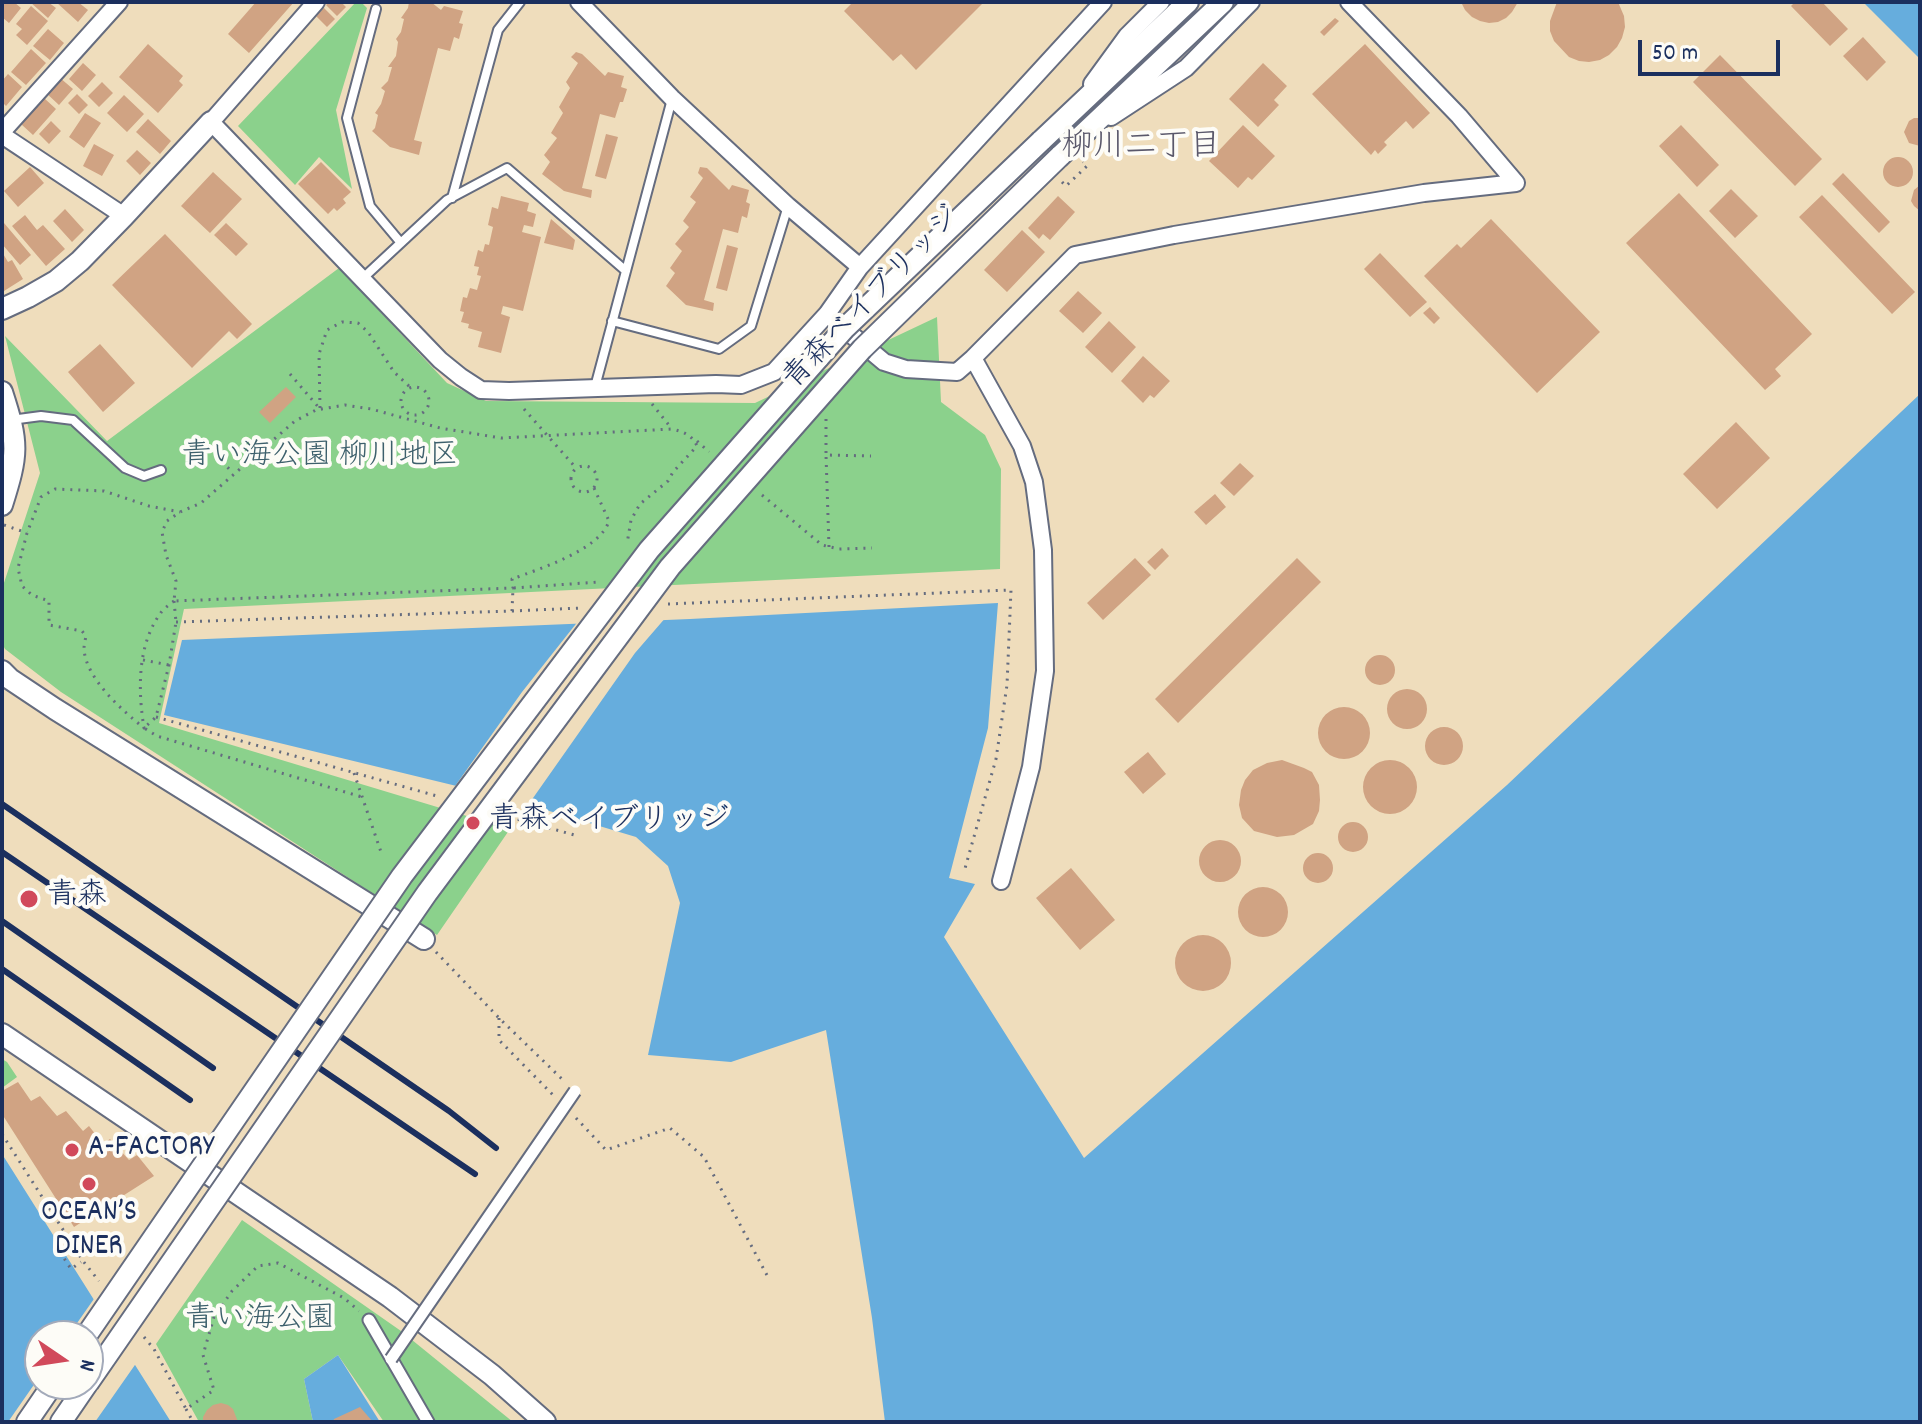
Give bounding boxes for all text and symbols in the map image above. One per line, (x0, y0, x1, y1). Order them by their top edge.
scale bar (1642, 24, 1784, 74)
text: 50 m (1652, 37, 1698, 71)
district label: 柳川二丁目 (1061, 131, 1221, 169)
street label: 青森ベイブリッジ (778, 201, 970, 399)
park label: 青い海公園 柳川地区 (182, 441, 458, 477)
place label: 青森ベイブリッジ (489, 805, 729, 841)
marker: 青森ベイブリッジ (464, 814, 482, 832)
place label: 青森 (47, 881, 107, 917)
marker: 青森 (18, 888, 40, 910)
place label: A-FACTORY (88, 1132, 214, 1168)
marker: A-FACTORY (63, 1141, 81, 1159)
marker: OCEAN’S DINER (80, 1175, 98, 1193)
place label: OCEAN’S DINER (41, 1197, 137, 1268)
park label: 青い海公園 (185, 1304, 335, 1340)
north arrow (24, 1320, 104, 1400)
text: N (70, 1356, 102, 1374)

